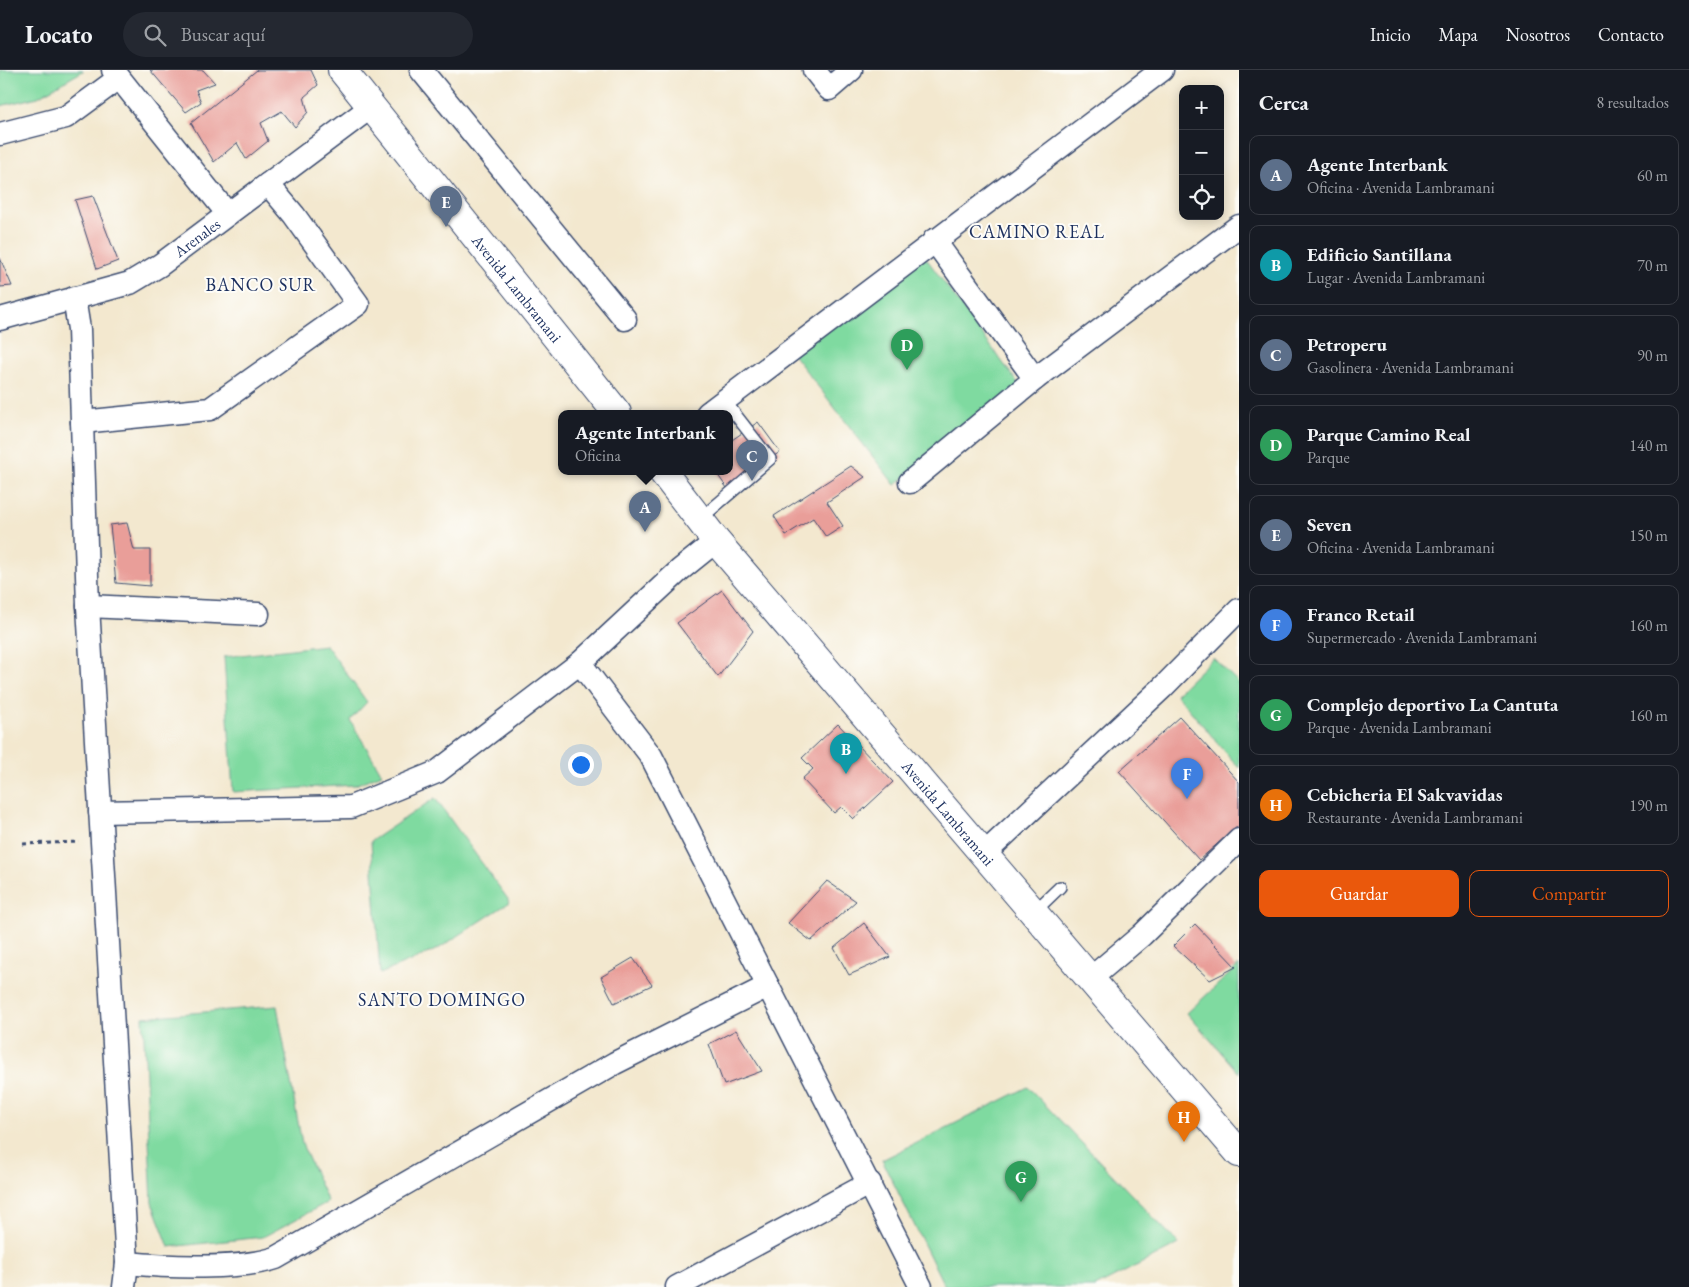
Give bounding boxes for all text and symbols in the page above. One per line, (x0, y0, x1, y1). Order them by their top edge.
search box (123, 12, 473, 57)
text: Locato (25, 19, 93, 50)
icon: search (141, 21, 169, 49)
text: Buscar aquí (181, 22, 265, 47)
text: Inicio (1370, 23, 1411, 46)
text: Mapa (1439, 23, 1478, 46)
text: Nosotros (1506, 23, 1570, 46)
text: Contacto (1598, 23, 1664, 46)
map controls (1179, 85, 1224, 220)
button: + (1179, 85, 1224, 130)
text: Cerca (1259, 89, 1309, 116)
text: 8 resultados (1597, 92, 1669, 113)
button: − (1179, 130, 1224, 175)
text: Agente Interbank (1307, 152, 1448, 177)
text: A (1270, 165, 1282, 186)
text: 60 m (1637, 165, 1668, 186)
button: locate (1179, 175, 1224, 220)
text: Oficina · Avenida Lambramani (1307, 177, 1495, 198)
pin: E (430, 186, 462, 227)
street label: Arenales (169, 213, 224, 262)
district label: CAMINO REAL (969, 220, 1105, 243)
street label: Avenida Lambramani (467, 229, 567, 347)
text: Edificio Santillana (1307, 242, 1452, 267)
text: B (1271, 255, 1281, 276)
text: 70 m (1637, 255, 1668, 276)
text: Lugar · Avenida Lambramani (1307, 267, 1485, 288)
district label: BANCO SUR (206, 273, 316, 296)
pin: D (891, 329, 923, 370)
text: Petroperu (1307, 332, 1387, 357)
text: C (1270, 345, 1282, 366)
text: 90 m (1637, 345, 1668, 366)
text: Gasolinera · Avenida Lambramani (1307, 357, 1514, 378)
popup (558, 410, 733, 475)
text: Agente Interbank (575, 420, 716, 445)
text: Parque Camino Real (1307, 422, 1471, 447)
text: D (1270, 435, 1282, 456)
text: 140 m (1629, 435, 1668, 456)
pin: C (736, 440, 768, 481)
text: Oficina (575, 445, 621, 466)
text: Parque (1307, 447, 1350, 468)
pin: A (629, 491, 661, 532)
text: Seven (1307, 512, 1352, 537)
text: E (1271, 525, 1281, 546)
text: 150 m (1629, 525, 1668, 546)
text: Oficina · Avenida Lambramani (1307, 537, 1495, 558)
text: Franco Retail (1307, 602, 1415, 627)
text: F (1272, 615, 1280, 636)
text: 160 m (1629, 615, 1668, 636)
text: Supermercado · Avenida Lambramani (1307, 627, 1537, 648)
text: Complejo deportivo La Cantuta (1307, 692, 1558, 717)
text: G (1270, 705, 1282, 726)
text: 160 m (1629, 705, 1668, 726)
text: Parque · Avenida Lambramani (1307, 717, 1492, 738)
pin: B (830, 733, 862, 774)
your location (568, 752, 594, 778)
street label: Avenida Lambramani (897, 755, 999, 870)
pin: F (1171, 758, 1203, 799)
text: Cebicheria El Sakvavidas (1307, 782, 1503, 807)
text: H (1270, 795, 1282, 816)
text: 190 m (1629, 795, 1668, 816)
text: Restaurante · Avenida Lambramani (1307, 807, 1523, 828)
button: Guardar (1259, 870, 1459, 917)
button: Compartir (1469, 870, 1669, 917)
district label: SANTO DOMINGO (358, 988, 526, 1011)
pin: H (1168, 1101, 1200, 1142)
pin: G (1005, 1161, 1037, 1202)

